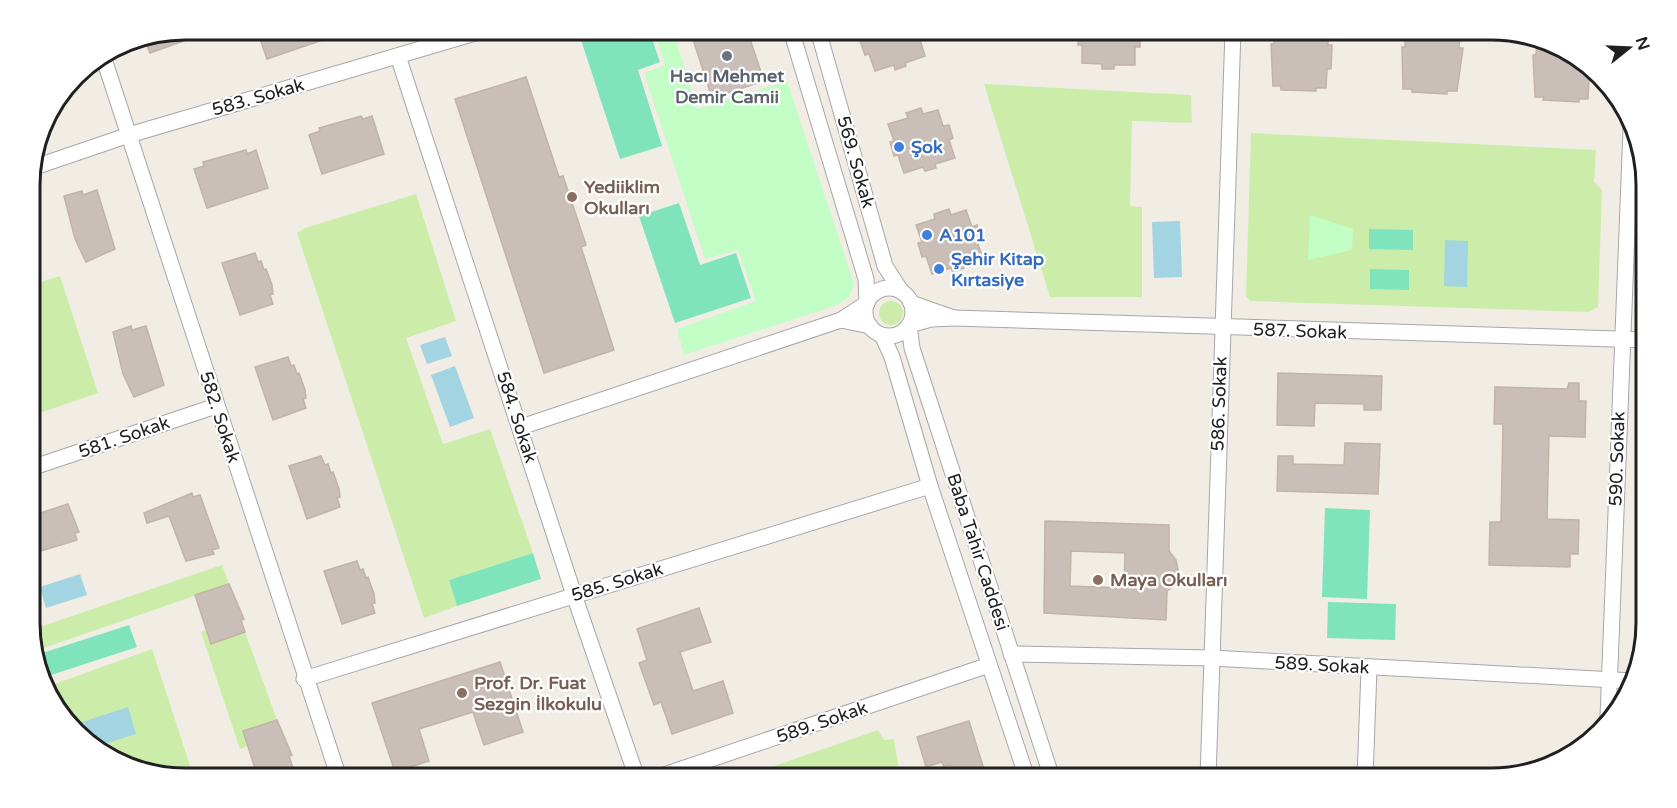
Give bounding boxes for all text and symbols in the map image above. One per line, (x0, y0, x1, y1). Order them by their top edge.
north arrow (1599, 18, 1659, 78)
text: N (1631, 34, 1654, 53)
marker: Hacı Mehmet Demir Camii (720, 49, 734, 63)
place label: Hacı Mehmet Demir Camii (670, 65, 784, 108)
street label: 583. Sokak (209, 73, 307, 121)
street label: 569. Sokak (832, 113, 880, 211)
place label: Şok (911, 136, 943, 158)
marker: Şok (892, 140, 906, 154)
place label: Yediiklim Okulları (584, 176, 660, 219)
marker: Yediiklim Okulları (565, 190, 579, 204)
place label: A101 (939, 224, 986, 246)
marker: A101 (920, 228, 934, 242)
place label: Şehir Kitap Kırtasiye (951, 248, 1044, 291)
marker: Şehir Kitap Kırtasiye (932, 262, 946, 276)
street label: 587. Sokak (1253, 318, 1348, 344)
street label: 586. Sokak (1206, 356, 1232, 452)
street label: 582. Sokak (195, 368, 245, 466)
street label: 584. Sokak (492, 368, 542, 466)
street label: 581. Sokak (76, 411, 173, 463)
street label: 590. Sokak (1604, 411, 1630, 507)
street label: Baba Tahir Caddesi (942, 471, 1014, 633)
street label: 585. Sokak (569, 558, 666, 606)
place label: Maya Okulları (1110, 569, 1227, 591)
marker: Maya Okulları (1091, 573, 1105, 587)
street label: 589. Sokak (1274, 652, 1370, 678)
place label: Prof. Dr. Fuat Sezgin İlkokulu (474, 672, 602, 715)
marker: Prof. Dr. Fuat Sezgin İlkokulu (455, 686, 469, 700)
street label: 589. Sokak (774, 696, 871, 748)

